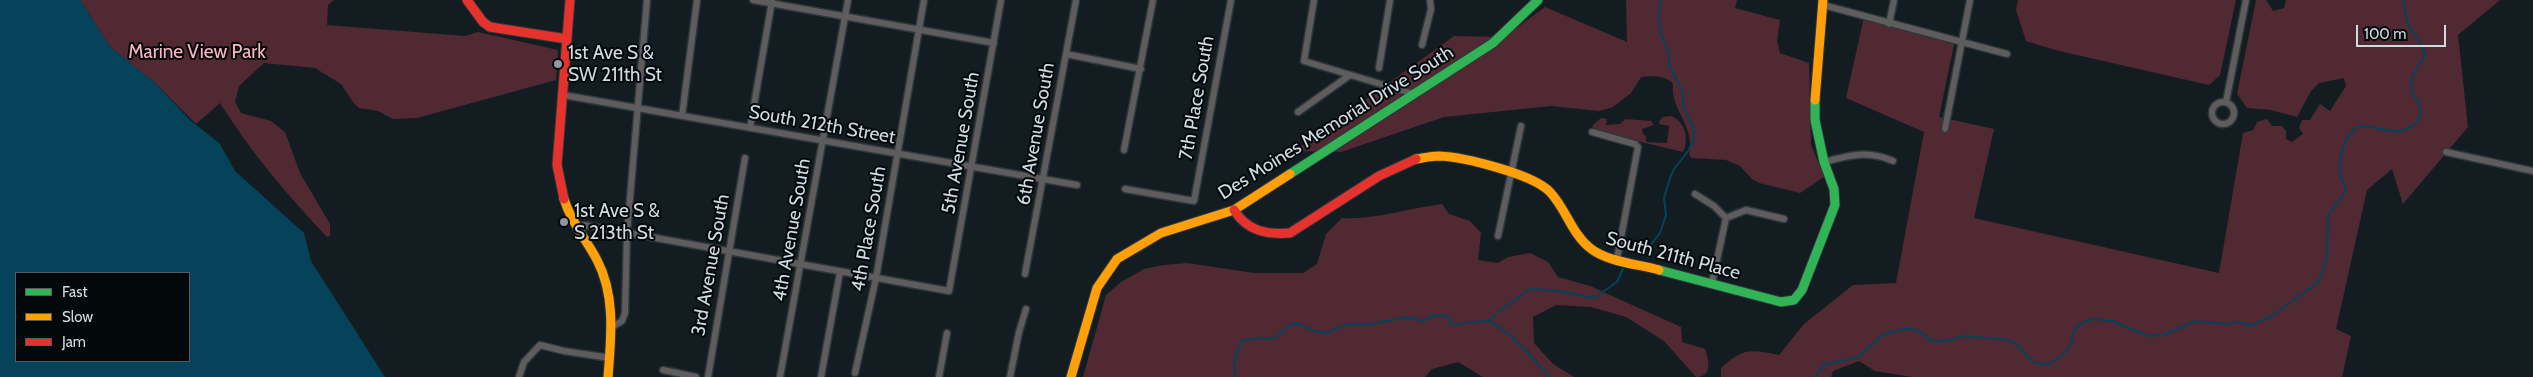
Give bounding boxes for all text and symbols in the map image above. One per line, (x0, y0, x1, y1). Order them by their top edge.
scale bar (2358, 15, 2448, 47)
text: 100 m (2364, 25, 2406, 43)
street label: 7th Place South (1175, 34, 1219, 162)
park label: Marine View Park (128, 41, 266, 63)
street label: Des Moines Memorial Drive South (1214, 41, 1458, 205)
place label: 1st Ave S & SW 211th St (568, 42, 662, 86)
marker: 1st Ave S & SW 211th St (552, 58, 564, 70)
street label: 6th Avenue South (1012, 61, 1060, 207)
street label: 5th Avenue South (937, 70, 985, 216)
street label: South 212th Street (747, 101, 897, 149)
street label: 4th Avenue South (768, 157, 816, 303)
street label: 4th Place South (847, 164, 891, 294)
street label: 3rd Avenue South (687, 192, 735, 338)
place label: 1st Ave S & S 213th St (574, 200, 660, 244)
marker: 1st Ave S & S 213th St (558, 216, 570, 228)
street label: South 211th Place (1603, 227, 1743, 285)
legend (15, 272, 190, 362)
text: Fast (62, 283, 87, 301)
text: Slow (62, 308, 93, 326)
text: Jam (62, 333, 86, 351)

